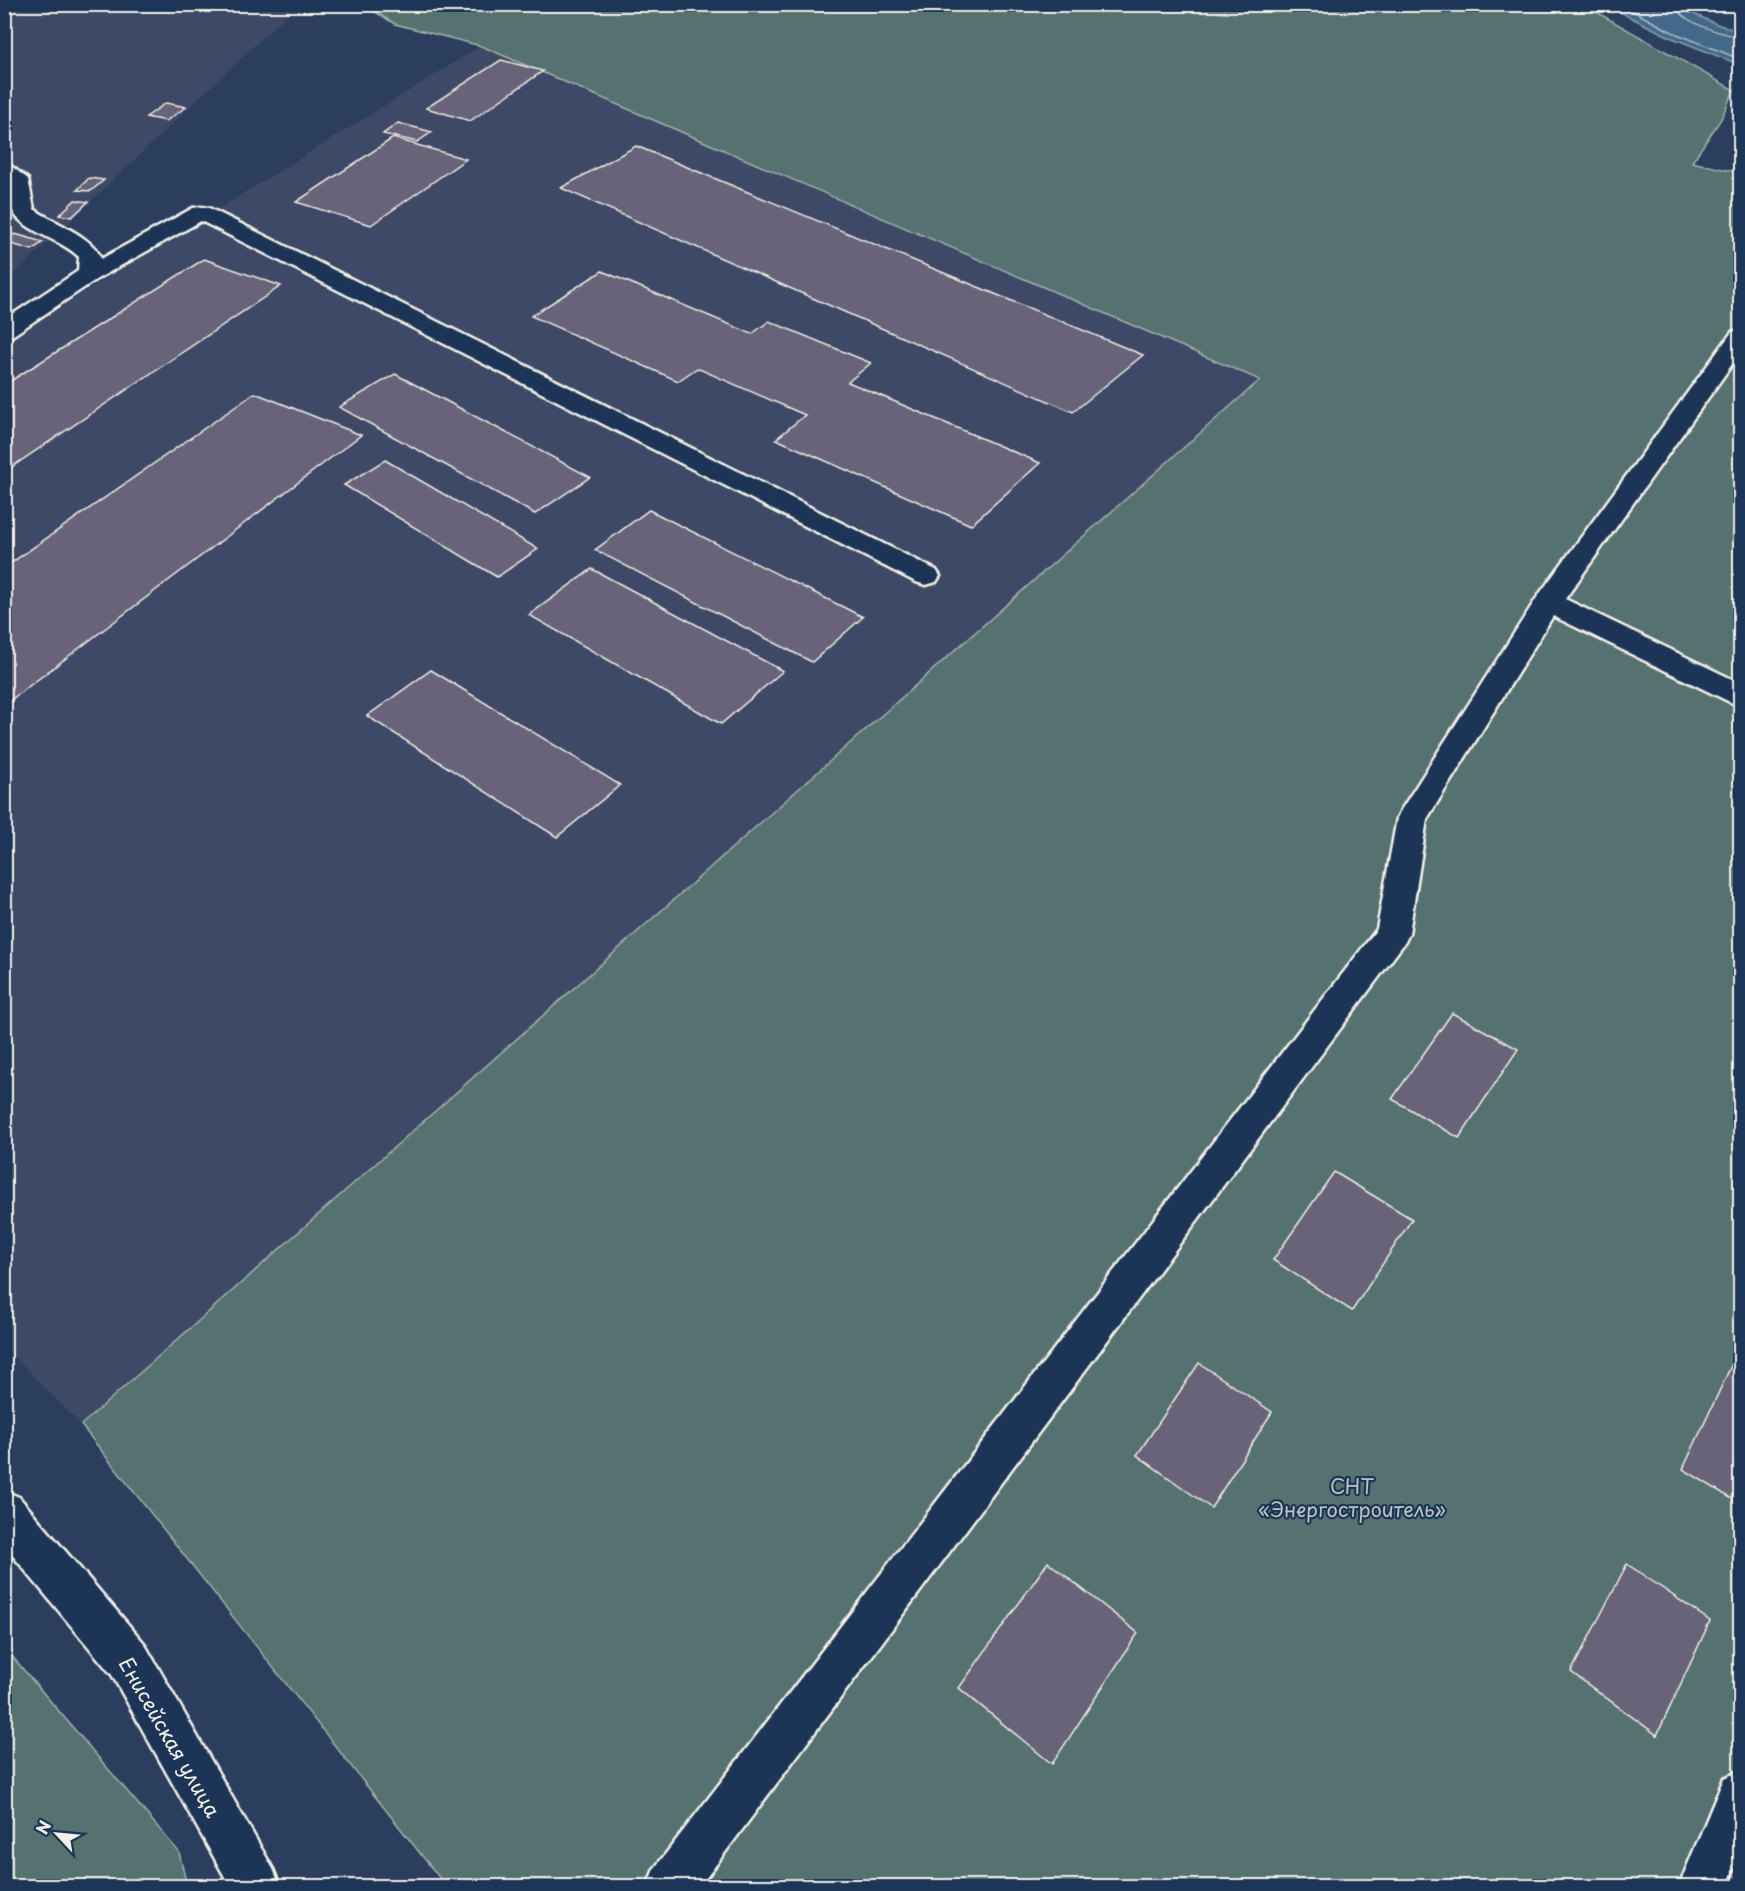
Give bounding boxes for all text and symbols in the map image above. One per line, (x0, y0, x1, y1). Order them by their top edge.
park label: СНТ «Энергостроитель» (1258, 1471, 1446, 1524)
street label: Енисейская улица (112, 1651, 228, 1823)
north arrow (27, 1804, 87, 1864)
text: N (29, 1816, 56, 1838)

